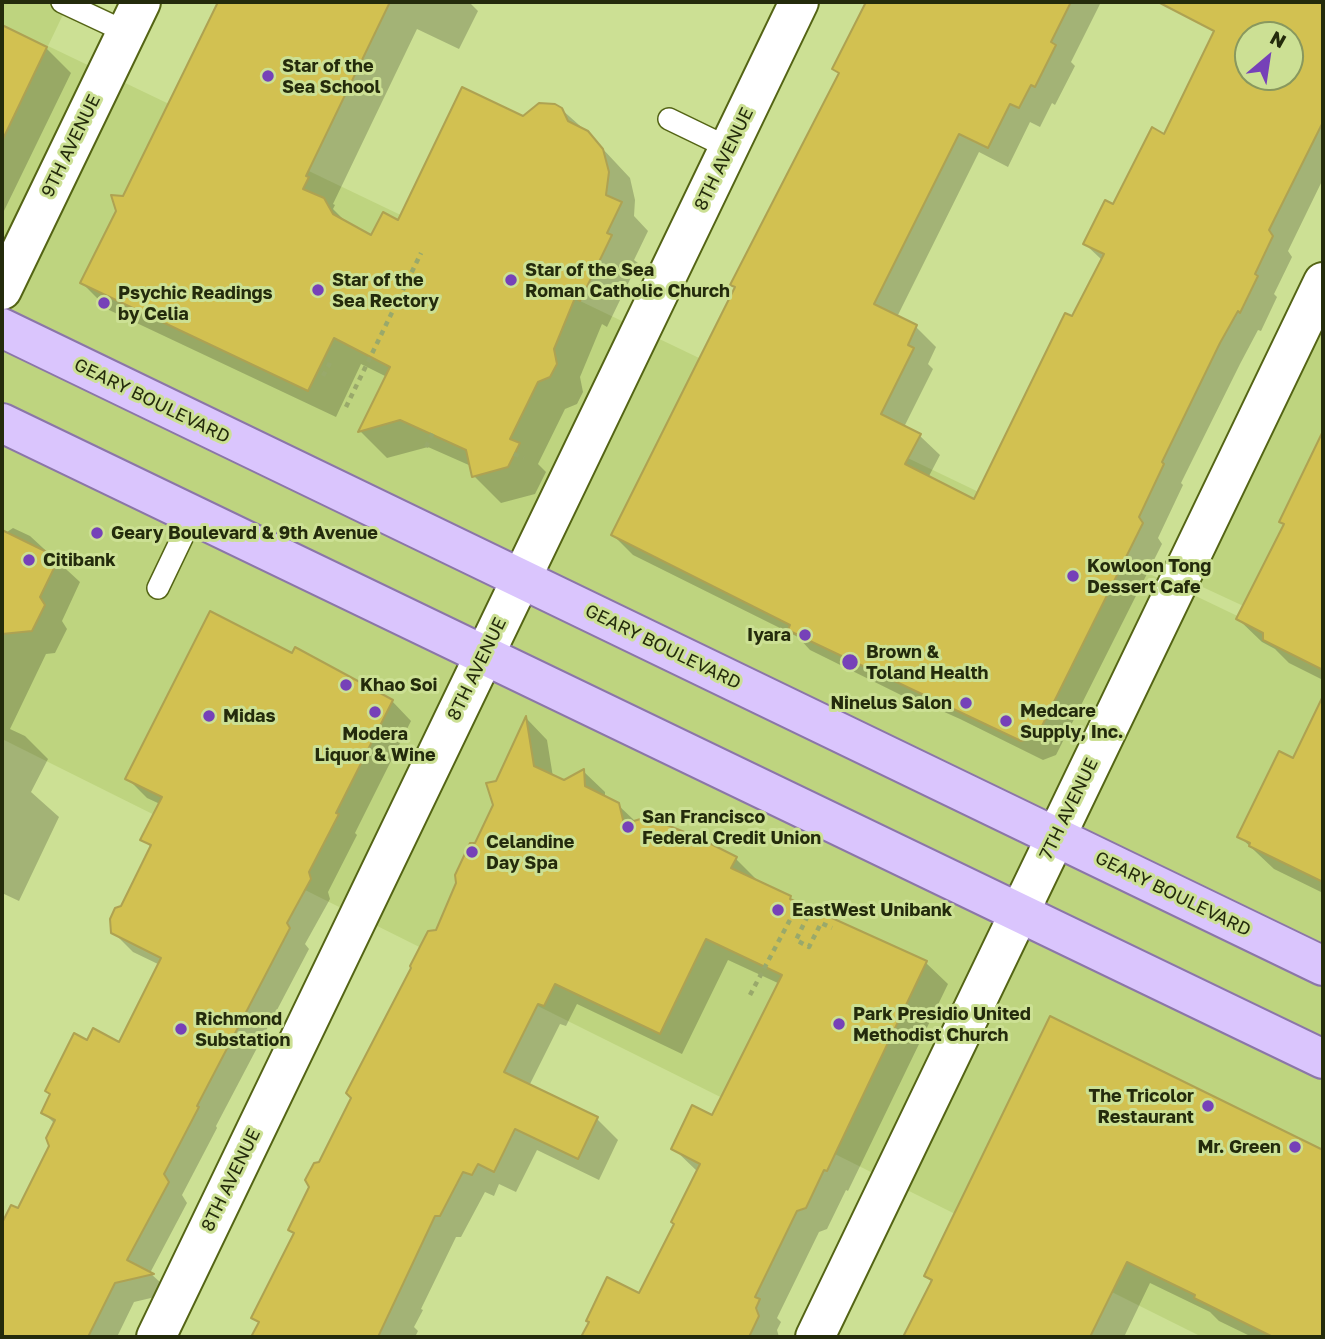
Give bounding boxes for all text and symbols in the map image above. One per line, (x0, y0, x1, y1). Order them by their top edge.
north arrow (1234, 21, 1304, 91)
text: N (1267, 25, 1290, 53)
place label: Star of the Sea School (282, 55, 381, 98)
marker: Star of the Sea School (260, 68, 276, 84)
street label: 9TH AVENUE (37, 91, 105, 201)
street label: 8TH AVENUE (690, 104, 758, 214)
place label: Star of the Sea Roman Catholic Church (525, 259, 730, 302)
place label: Star of the Sea Rectory (332, 269, 439, 312)
marker: Star of the Sea Roman Catholic Church (503, 272, 519, 288)
place label: Psychic Readings by Celia (118, 282, 273, 324)
marker: Star of the Sea Rectory (310, 282, 326, 298)
marker: Psychic Readings by Celia (96, 295, 112, 311)
street label: GEARY BOULEVARD (71, 354, 233, 448)
place label: Geary Boulevard & 9th Avenue (111, 522, 378, 544)
marker: Geary Boulevard & 9th Avenue (89, 525, 105, 541)
place label: Citibank (43, 549, 116, 571)
marker: Citibank (21, 552, 37, 568)
place label: Kowloon Tong Dessert Cafe (1087, 555, 1211, 598)
marker: Kowloon Tong Dessert Cafe (1065, 568, 1081, 584)
street label: GEARY BOULEVARD (582, 600, 744, 694)
street label: 8TH AVENUE (443, 614, 511, 724)
place label: Iyara (747, 624, 791, 646)
marker: Iyara (797, 627, 813, 643)
place label: Brown & Toland Health (866, 641, 988, 684)
marker: Brown & Toland Health (840, 652, 860, 672)
place label: Khao Soi (360, 674, 437, 696)
marker: Khao Soi (338, 677, 354, 693)
place label: Ninelus Salon (830, 692, 952, 714)
marker: Ninelus Salon (958, 695, 974, 711)
place label: Medcare Supply, Inc. (1020, 700, 1124, 742)
marker: Modera Liquor & Wine (367, 704, 383, 720)
place label: Midas (223, 705, 276, 727)
marker: Midas (201, 708, 217, 724)
marker: Medcare Supply, Inc. (998, 713, 1014, 729)
place label: Modera Liquor & Wine (314, 723, 436, 766)
street label: 7TH AVENUE (1035, 755, 1103, 863)
place label: San Francisco Federal Credit Union (642, 806, 821, 848)
marker: San Francisco Federal Credit Union (620, 819, 636, 835)
place label: Celandine Day Spa (486, 831, 574, 874)
marker: Celandine Day Spa (464, 844, 480, 860)
street label: GEARY BOULEVARD (1092, 847, 1254, 941)
place label: EastWest Unibank (792, 899, 952, 921)
marker: EastWest Unibank (770, 902, 786, 918)
place label: Park Presidio United Methodist Church (853, 1003, 1031, 1046)
place label: Richmond Substation (195, 1008, 290, 1050)
marker: Park Presidio United Methodist Church (831, 1016, 847, 1032)
marker: Richmond Substation (173, 1021, 189, 1037)
place label: The Tricolor Restaurant (1088, 1085, 1194, 1128)
marker: The Tricolor Restaurant (1200, 1098, 1216, 1114)
street label: 8TH AVENUE (197, 1125, 265, 1235)
place label: Mr. Green (1197, 1136, 1281, 1158)
marker: Mr. Green (1287, 1139, 1303, 1155)

